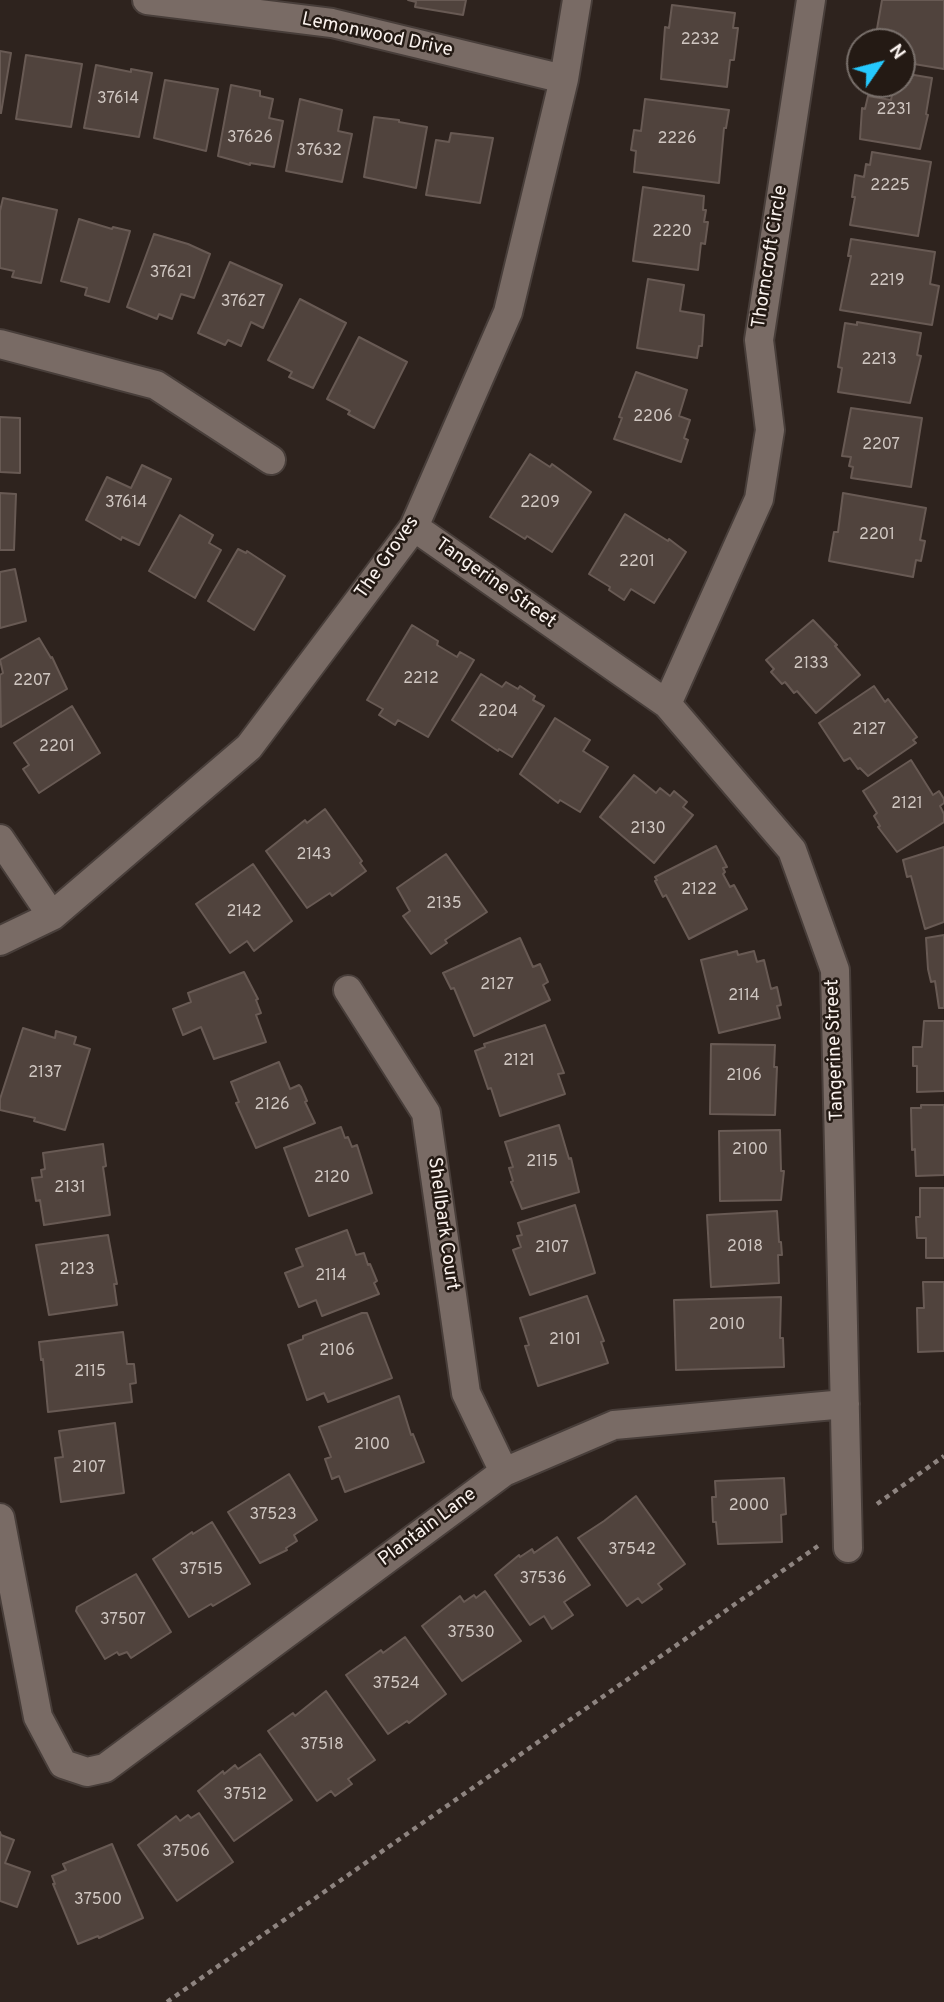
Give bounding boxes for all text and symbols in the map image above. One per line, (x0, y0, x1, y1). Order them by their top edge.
street label: Lemonwood Drive (299, 9, 455, 63)
north arrow (846, 28, 916, 98)
house number: 2232 (681, 31, 719, 51)
text: N (883, 40, 910, 65)
house number: 37614 (97, 90, 139, 110)
house number: 2231 (876, 101, 912, 121)
house number: 37626 (227, 129, 273, 149)
house number: 2226 (658, 130, 696, 150)
house number: 37632 (296, 142, 342, 162)
house number: 2225 (870, 177, 910, 197)
street label: Thorncroft Circle (748, 184, 794, 330)
house number: 2220 (652, 223, 692, 243)
house number: 37621 (150, 264, 192, 284)
house number: 2219 (869, 272, 905, 292)
house number: 37627 (221, 293, 265, 313)
house number: 2213 (861, 351, 897, 371)
house number: 2206 (633, 408, 673, 428)
house number: 2207 (862, 436, 900, 456)
house number: 37614 (105, 494, 147, 514)
house number: 2209 (520, 494, 560, 514)
street label: The Groves (351, 512, 425, 604)
house number: 2201 (859, 526, 895, 546)
street label: Tangerine Street (430, 534, 560, 634)
house number: 2201 (619, 553, 655, 573)
house number: 2133 (793, 655, 829, 675)
house number: 2212 (403, 670, 439, 690)
house number: 2207 (13, 672, 51, 692)
house number: 2204 (478, 703, 518, 723)
house number: 2127 (852, 721, 886, 741)
house number: 2201 (39, 738, 75, 758)
house number: 2121 (891, 795, 923, 815)
house number: 2130 (630, 820, 666, 840)
house number: 2143 (296, 846, 332, 866)
house number: 2122 (681, 881, 717, 901)
house number: 2135 (426, 895, 462, 915)
house number: 2142 (226, 903, 262, 923)
house number: 2127 (480, 976, 514, 996)
street label: Tangerine Street (822, 979, 850, 1121)
house number: 2114 (728, 987, 760, 1007)
house number: 2121 (503, 1052, 535, 1072)
house number: 2137 (28, 1064, 62, 1084)
house number: 2106 (726, 1067, 762, 1087)
house number: 2126 (254, 1096, 290, 1116)
house number: 2100 (732, 1141, 768, 1161)
house number: 2115 (526, 1153, 558, 1173)
street label: Shellbark Court (421, 1156, 463, 1292)
house number: 2120 (314, 1169, 350, 1189)
house number: 2131 (54, 1179, 86, 1199)
house number: 2018 (727, 1238, 763, 1258)
house number: 2107 (535, 1239, 569, 1259)
house number: 2123 (59, 1261, 95, 1281)
house number: 2114 (315, 1267, 347, 1287)
house number: 2010 (709, 1316, 745, 1336)
house number: 2101 (549, 1331, 581, 1351)
house number: 2106 (319, 1342, 355, 1362)
house number: 2115 (74, 1363, 106, 1383)
house number: 2100 (354, 1436, 390, 1456)
house number: 2107 (72, 1459, 106, 1479)
street label: Plantain Lane (375, 1484, 481, 1572)
house number: 2000 (729, 1497, 769, 1517)
house number: 37523 (249, 1506, 297, 1526)
house number: 37542 (608, 1541, 656, 1561)
house number: 37515 (179, 1561, 223, 1581)
house number: 37536 (520, 1570, 566, 1590)
house number: 37507 (100, 1611, 146, 1631)
house number: 37530 (447, 1624, 495, 1644)
house number: 37524 (372, 1675, 420, 1695)
house number: 37518 (300, 1736, 344, 1756)
house number: 37512 (223, 1786, 267, 1806)
house number: 37506 (162, 1843, 210, 1863)
house number: 37500 (74, 1891, 122, 1911)

